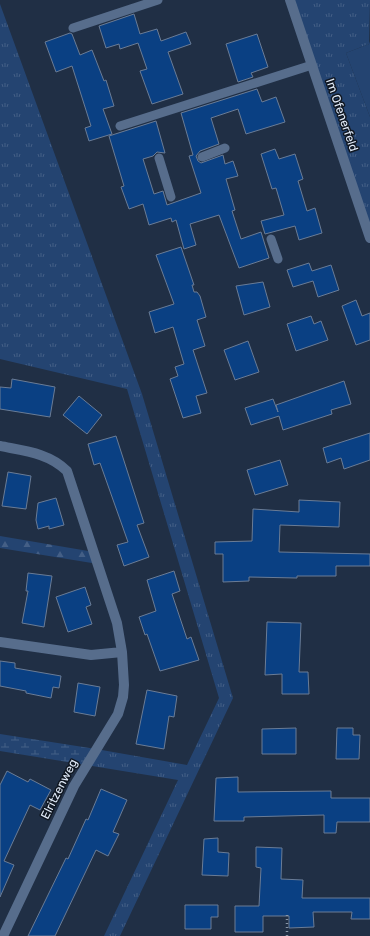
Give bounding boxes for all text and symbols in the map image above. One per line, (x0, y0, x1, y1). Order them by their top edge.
street label: Im Ofenerfeld (323, 77, 361, 153)
street label: Elritzenweg (38, 757, 80, 821)

